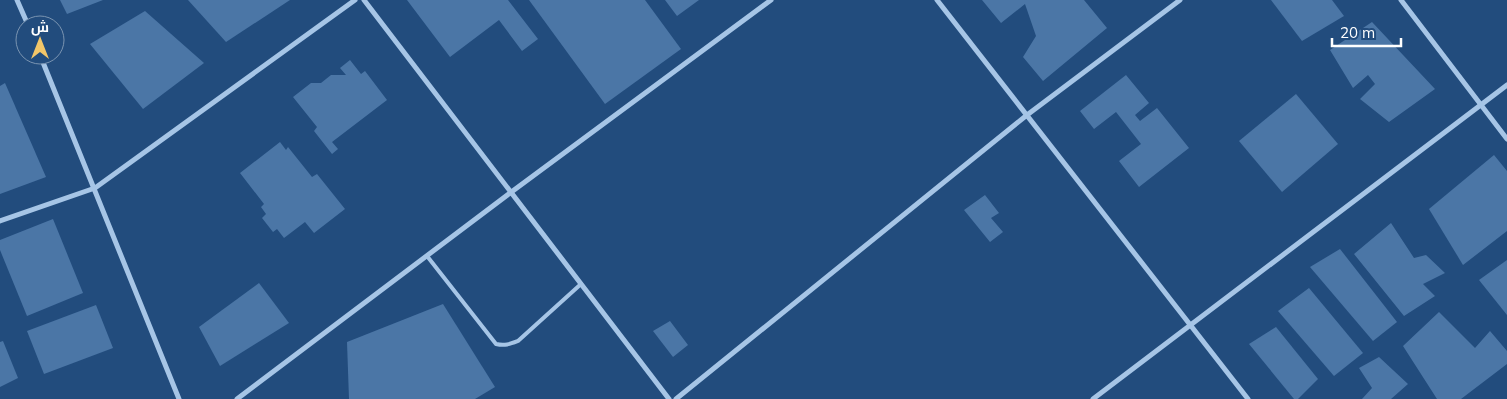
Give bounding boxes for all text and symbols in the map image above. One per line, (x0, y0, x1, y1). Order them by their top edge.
north arrow (15, 15, 65, 65)
scale bar (1332, 15, 1401, 47)
text: ش (31, 18, 49, 36)
text: 20 m (1340, 23, 1375, 42)

